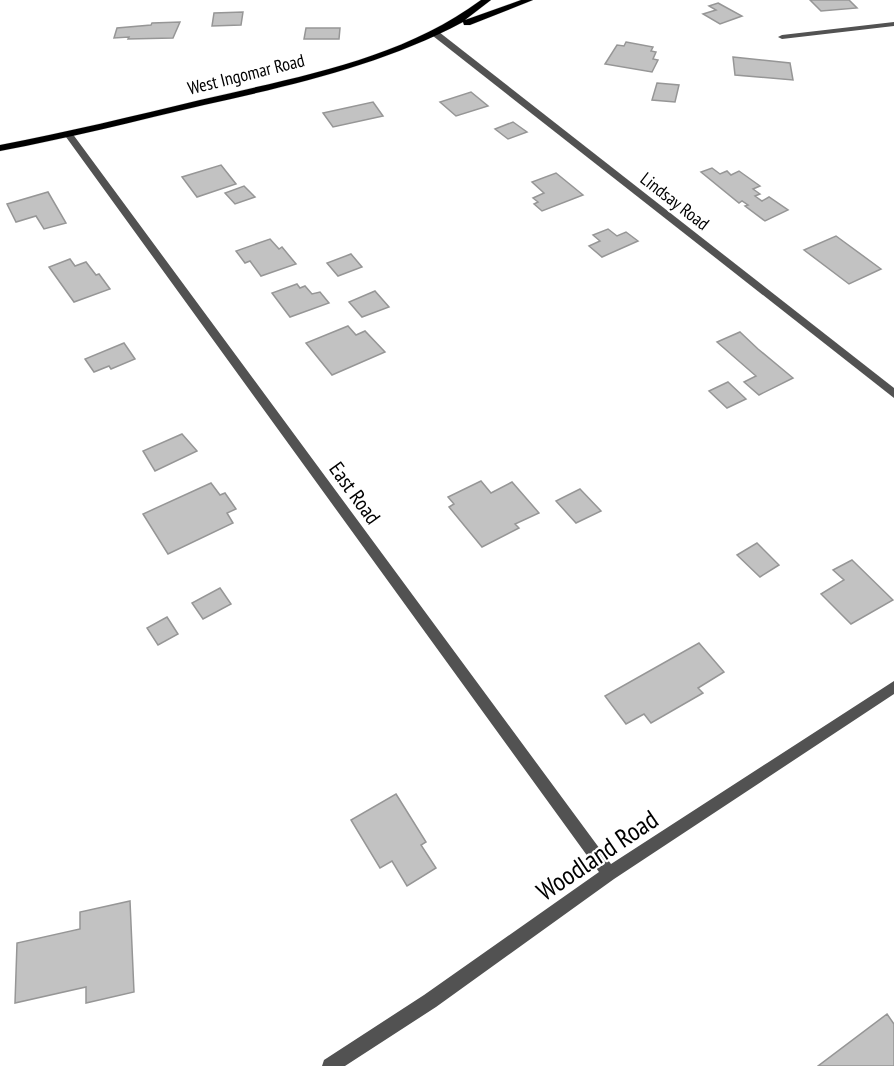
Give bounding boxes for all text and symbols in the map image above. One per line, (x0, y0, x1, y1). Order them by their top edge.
street label: West Ingomar Road (185, 48, 307, 100)
street label: Lindsay Road (636, 167, 714, 235)
street label: East Road (323, 457, 387, 529)
street label: Woodland Road (530, 802, 664, 908)

